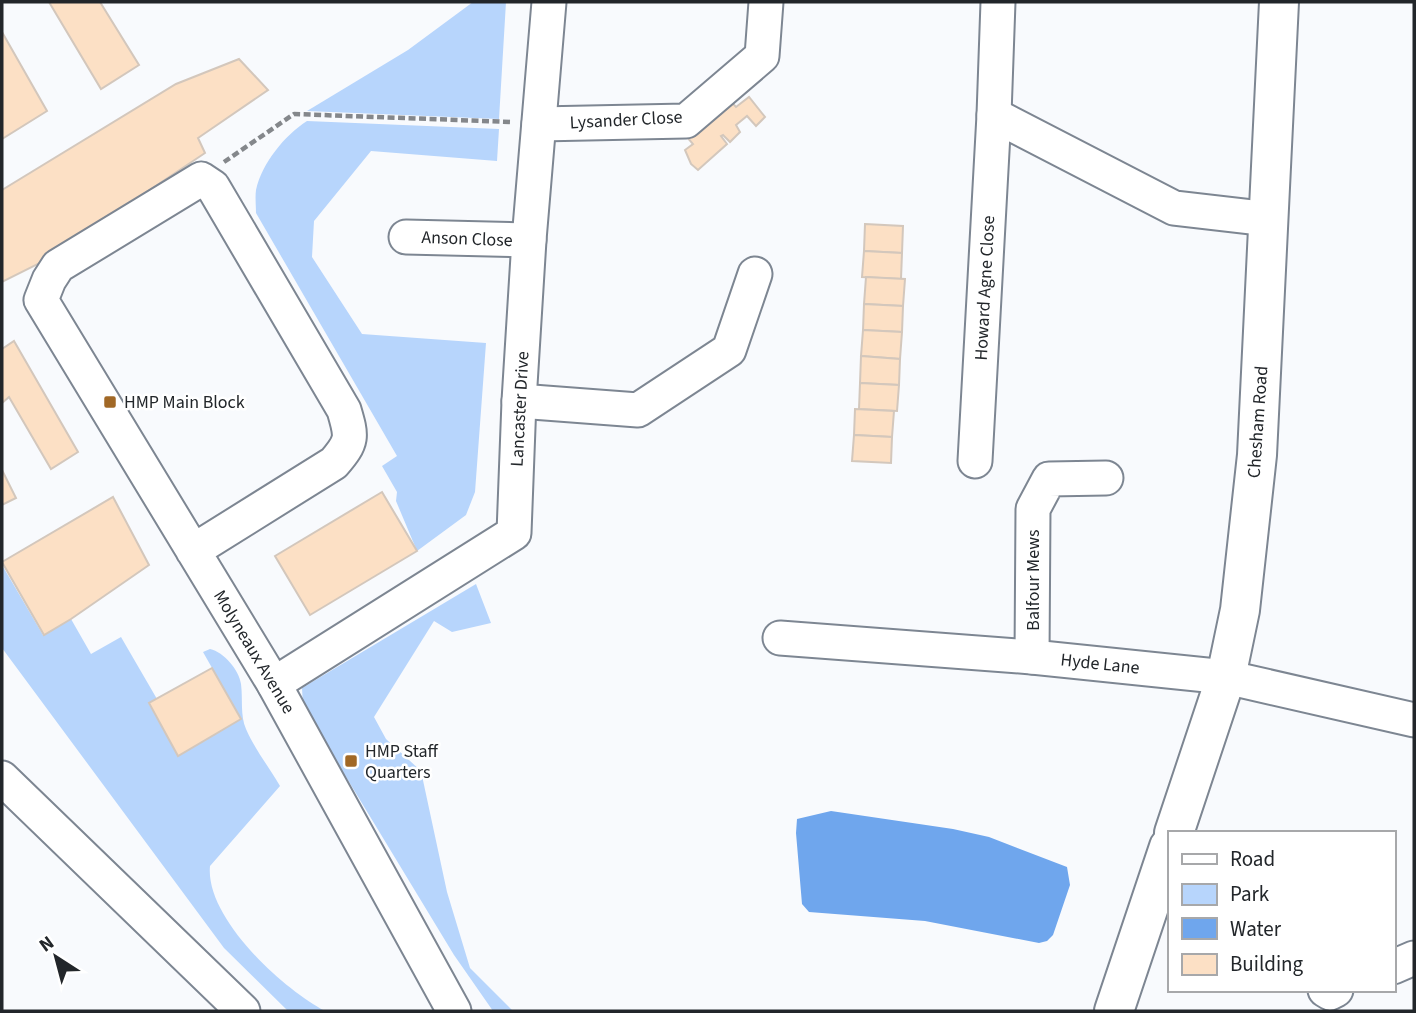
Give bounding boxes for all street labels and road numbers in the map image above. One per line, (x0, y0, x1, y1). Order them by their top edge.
street label: Lysander Close (569, 105, 683, 135)
street label: Howard Agne Close (969, 215, 1001, 361)
street label: Anson Close (421, 225, 513, 253)
street label: Lancaster Drive (504, 351, 536, 467)
street label: Chesham Road (1242, 365, 1274, 479)
street label: Balfour Mews (1021, 529, 1046, 631)
street label: Molyneaux Avenue (207, 585, 301, 719)
street label: Hyde Lane (1059, 647, 1141, 681)

